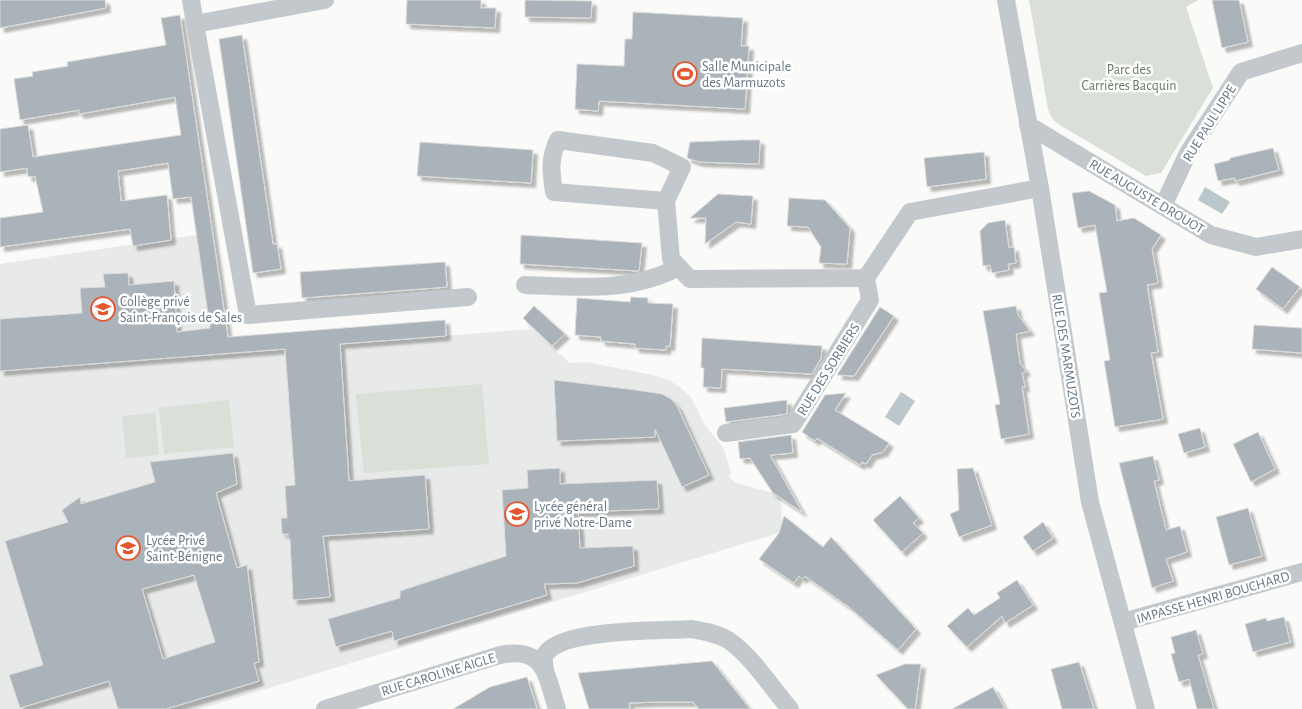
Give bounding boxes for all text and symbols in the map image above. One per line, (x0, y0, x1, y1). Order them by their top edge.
place label: Salle Municipale des Marmuzots (702, 60, 791, 90)
sports icon: Salle Municipale des Marmuzots (672, 61, 698, 87)
park label: Parc des Carrières Bacquin (1081, 63, 1177, 93)
street label: RUE PAUL LIPPE (1181, 82, 1239, 164)
street label: RUE AUGUSTE DROUOT (1087, 157, 1206, 237)
street label: RUE DES MARMUZOTS (1049, 293, 1083, 419)
place label: Collège privé Saint-François de Sales (120, 295, 242, 325)
school or university icon: Collège privé Saint-François de Sales (90, 296, 116, 322)
street label: RUE DES SORBIERS (795, 321, 863, 418)
place label: Lycée général privé Notre-Dame (534, 500, 632, 530)
school or university icon: Lycée général privé Notre-Dame (504, 501, 530, 527)
place label: Lycée Privé Saint-Bénigne (146, 534, 223, 564)
school or university icon: Lycée Privé Saint-Bénigne (115, 535, 141, 561)
street label: IMPASSE HENRI BOUCHARD (1135, 569, 1291, 627)
street label: RUE CAROLINE AIGLE (380, 651, 497, 699)

